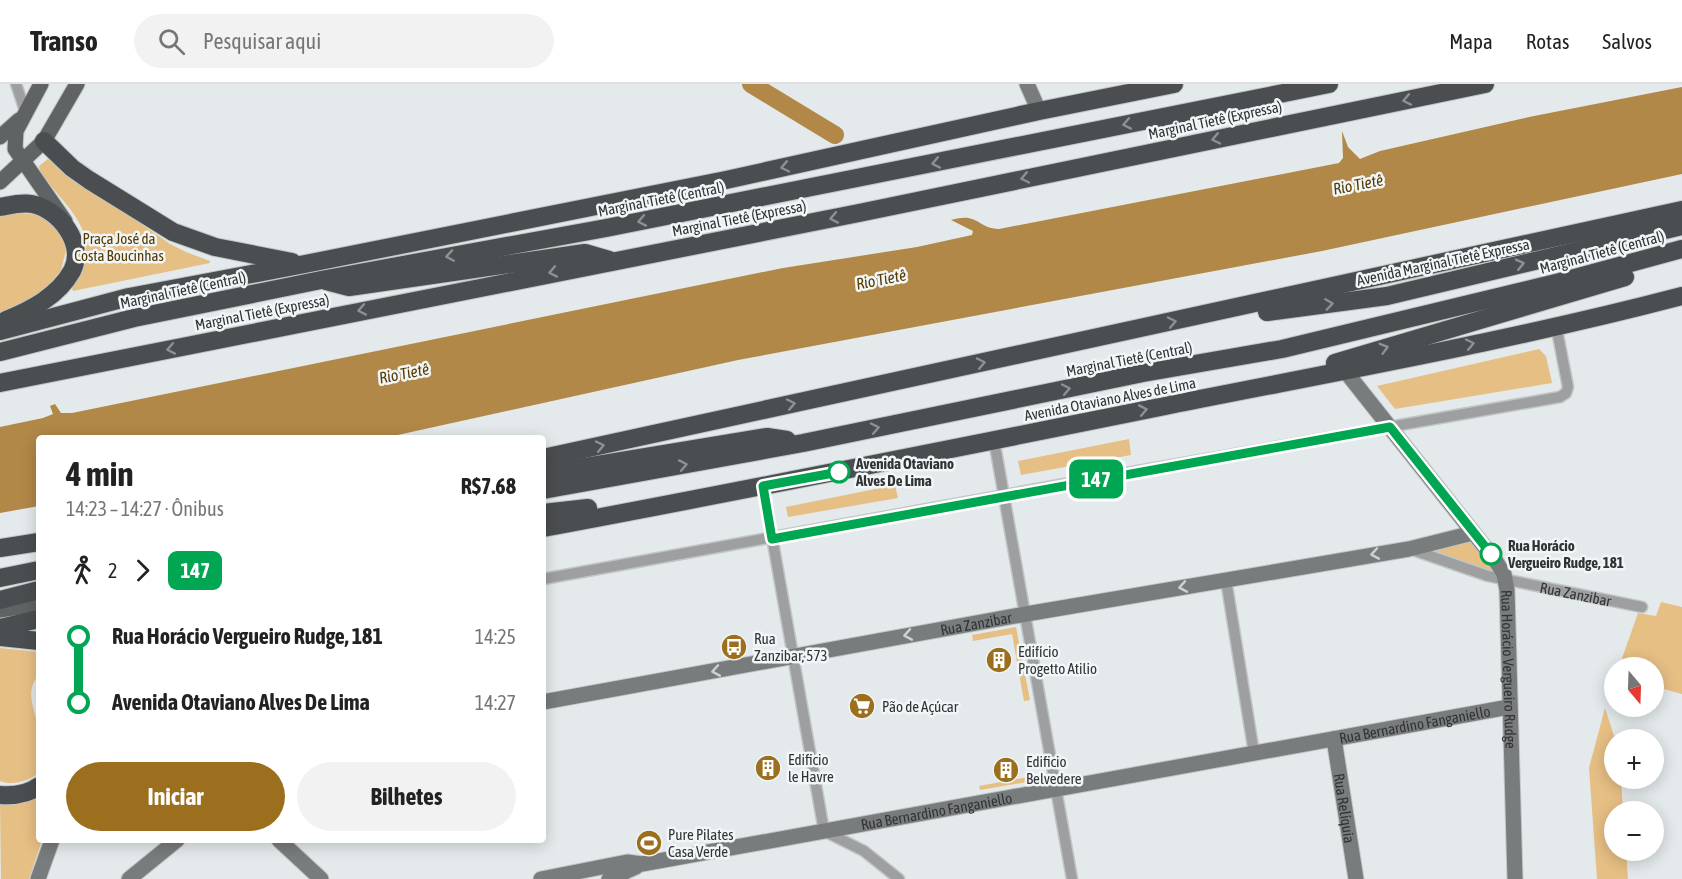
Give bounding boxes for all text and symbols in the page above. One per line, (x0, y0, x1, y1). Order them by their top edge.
search box (134, 14, 554, 68)
text: Transo (30, 25, 98, 57)
icon: search (155, 25, 188, 58)
text: Pesquisar aqui (203, 28, 321, 54)
text: Mapa (1449, 29, 1493, 53)
text: Rotas (1526, 29, 1569, 53)
text: Salvos (1602, 29, 1652, 53)
one-way arrow (1402, 93, 1412, 106)
street label: Marginal Tietê (Expressa) (1147, 98, 1283, 142)
one-way arrow (1123, 117, 1133, 130)
one-way arrow (1211, 132, 1221, 145)
one-way arrow (932, 156, 942, 169)
one-way arrow (780, 160, 790, 173)
water label: Rio Tietê (1331, 170, 1385, 198)
one-way arrow (1020, 171, 1030, 184)
street label: Marginal Tietê (Central) (596, 178, 726, 220)
street label: Marginal Tietê (Expressa) (670, 197, 808, 239)
one-way arrow (829, 211, 839, 224)
one-way arrow (637, 214, 647, 227)
street label: Marginal Tietê (Central) (1538, 227, 1666, 277)
park label: Praça José da Costa Boucinhas (74, 230, 164, 264)
street label: Avenida Marginal Tietê Expressa (1355, 235, 1531, 289)
one-way arrow (446, 249, 456, 262)
one-way arrow (1514, 258, 1524, 271)
one-way arrow (549, 265, 559, 278)
water label: Rio Tietê (854, 265, 908, 293)
street label: Marginal Tietê (Central) (119, 268, 247, 312)
street label: Marginal Tietê (Expressa) (193, 291, 331, 333)
one-way arrow (1324, 298, 1334, 310)
one-way arrow (357, 303, 367, 316)
one-way arrow (1167, 316, 1177, 329)
street label: Marginal Tietê (Central) (1064, 338, 1194, 380)
one-way arrow (1465, 339, 1475, 352)
one-way arrow (166, 342, 176, 355)
one-way arrow (1378, 343, 1389, 355)
one-way arrow (976, 357, 986, 370)
water label: Rio Tietê (377, 359, 431, 387)
street label: Avenida Otaviano Alves de Lima (1023, 374, 1197, 424)
one-way arrow (1060, 383, 1070, 396)
one-way arrow (786, 399, 796, 412)
one-way arrow (1138, 404, 1148, 417)
one-way arrow (869, 422, 879, 435)
one-way arrow (595, 440, 605, 453)
text: 4 min (66, 455, 133, 493)
place label: Avenida Otaviano Alves De Lima (855, 455, 954, 489)
one-way arrow (678, 459, 688, 472)
line badge: 147 (1062, 460, 1130, 498)
marker: Avenida Otaviano Alves De Lima (828, 461, 850, 483)
text: 147 (1081, 467, 1111, 491)
text: R$7.68 (461, 473, 516, 499)
text: 14:23 – 14:27 · Ônibus (66, 497, 224, 520)
place label: Rua Horácio Vergueiro Rudge, 181 (1507, 537, 1624, 571)
marker: Rua Horácio Vergueiro Rudge, 181 (1480, 543, 1502, 565)
one-way arrow (1371, 548, 1380, 560)
icon: walk (66, 554, 99, 587)
icon: forward (126, 554, 159, 587)
text: 147 (180, 558, 210, 582)
text: 2 (108, 559, 117, 582)
street label: Rua Zanzibar (1539, 578, 1613, 609)
one-way arrow (1178, 580, 1188, 593)
street label: Rua Horácio Vergueiro Rudge (1498, 589, 1520, 749)
street label: Rua Zanzibar (939, 608, 1013, 638)
text: Rua Horácio Vergueiro Rudge, 181 (112, 623, 383, 649)
text: 14:25 (475, 625, 516, 648)
one-way arrow (904, 628, 914, 641)
place label: Rua Zanzibar, 573 (754, 630, 828, 664)
bus stop icon: Rua Zanzibar, 573 (719, 632, 749, 662)
place label: Edifício Progetto Atilio (1018, 643, 1097, 677)
building icon: Edifício Progetto Atilio (984, 645, 1014, 675)
north arrow (1604, 657, 1664, 717)
map controls (1604, 657, 1664, 861)
one-way arrow (712, 664, 721, 676)
text: Avenida Otaviano Alves De Lima (112, 689, 370, 715)
text: 14:27 (475, 691, 516, 714)
supermarket icon: Pão de Açúcar (847, 691, 877, 721)
place label: Pão de Açúcar (882, 698, 959, 715)
street label: Rua Bernardino Fanganiello (1338, 702, 1492, 746)
button: + (1604, 729, 1664, 789)
place label: Edificio le Havre (788, 751, 834, 785)
building icon: Edificio le Havre (753, 753, 783, 783)
place label: Edificio Belvedere (1026, 753, 1082, 787)
building icon: Edificio Belvedere (991, 755, 1021, 785)
button: Iniciar (66, 762, 285, 831)
button: Bilhetes (297, 762, 516, 831)
street label: Rua Relíquia (1331, 772, 1359, 844)
street label: Rua Bernardino Fanganiello (859, 789, 1013, 833)
button: − (1604, 801, 1664, 861)
place label: Pure Pilates Casa Verde (668, 826, 734, 860)
sports icon: Pure Pilates Casa Verde (634, 828, 664, 858)

